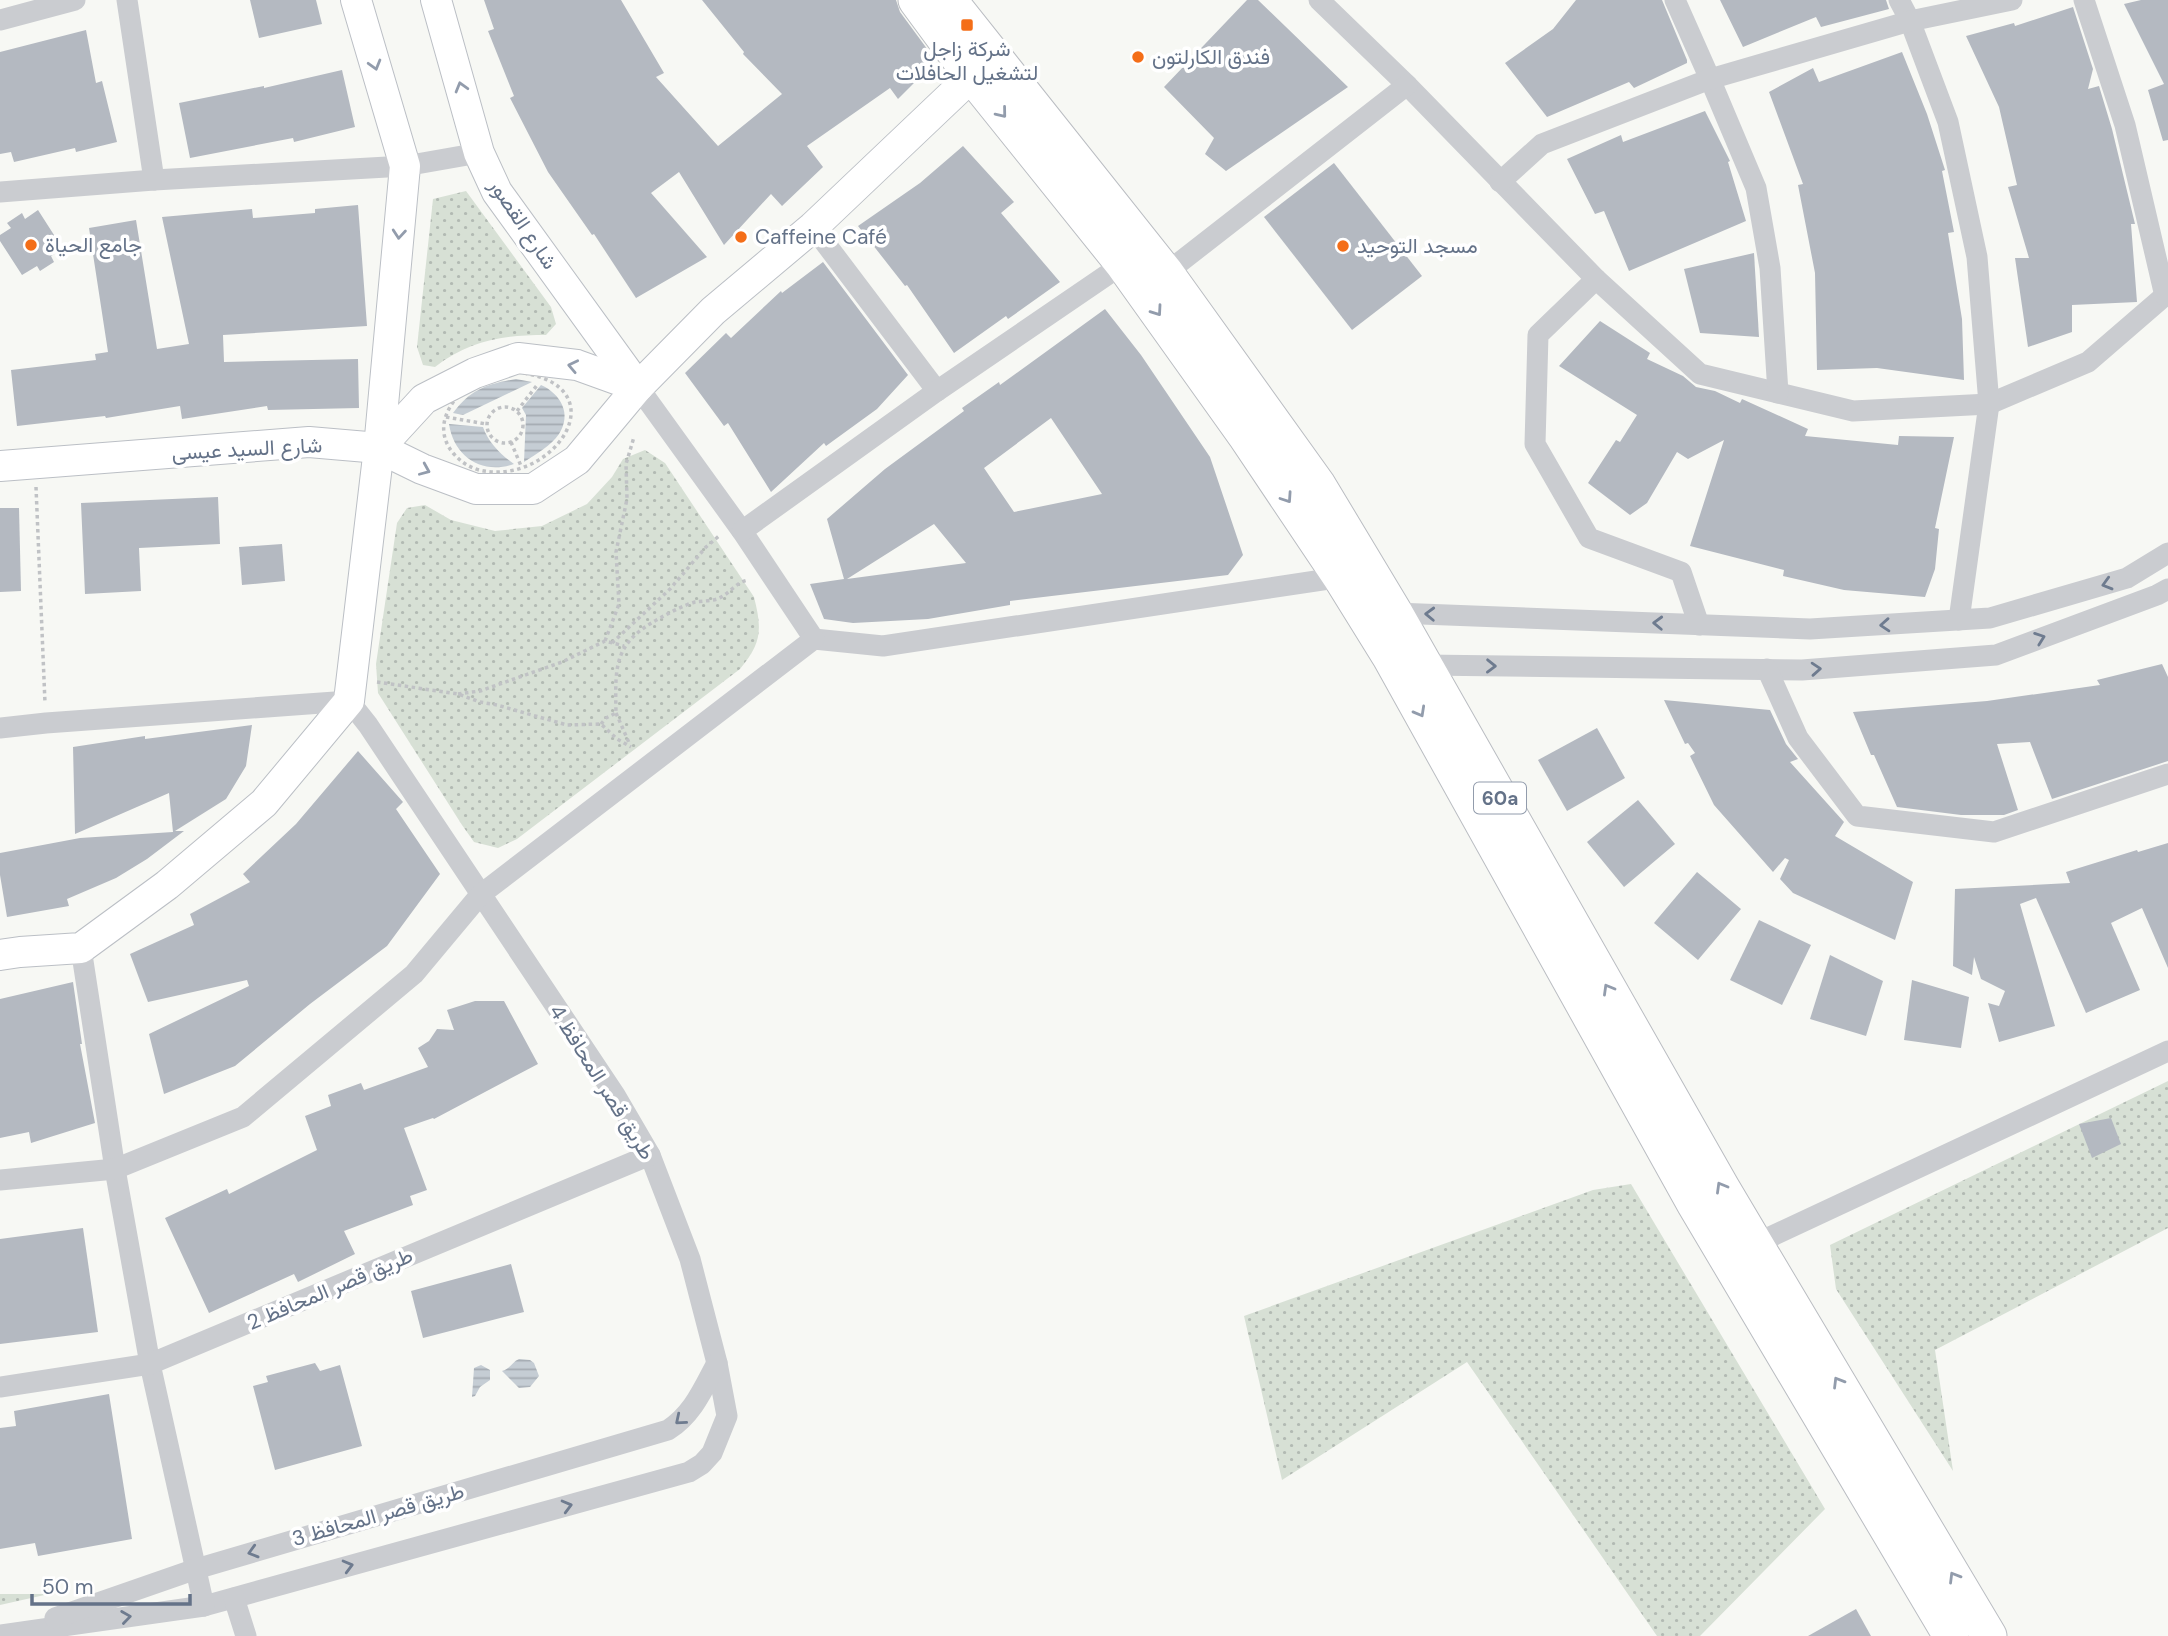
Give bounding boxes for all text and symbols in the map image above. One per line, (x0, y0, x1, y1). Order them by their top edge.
marker: شركة زاجل لتشغيل الحافلات (959, 17, 975, 33)
place label: شركة زاجل لتشغيل الحافلات (896, 35, 1038, 87)
place label: فندق الكارلتون (1152, 43, 1270, 71)
marker: فندق الكارلتون (1130, 49, 1146, 65)
one-way arrow (367, 59, 382, 71)
one-way arrow (454, 82, 469, 94)
one-way arrow (993, 105, 1006, 117)
street label: شارع القصور (482, 172, 564, 275)
place label: Caffeine Café (755, 223, 887, 251)
one-way arrow (392, 228, 407, 239)
marker: Caffeine Café (733, 229, 749, 245)
place label: جامع الحياة (45, 231, 142, 259)
place label: مسجد التوحيد (1357, 232, 1478, 260)
marker: جامع الحياة (23, 237, 39, 253)
marker: مسجد التوحيد (1335, 238, 1351, 254)
one-way arrow (1149, 303, 1161, 316)
one-way arrow (567, 359, 579, 374)
street label: شارع السيد عيسى (171, 431, 323, 467)
one-way arrow (419, 461, 431, 475)
one-way arrow (1279, 490, 1291, 503)
one-way arrow (2102, 575, 2114, 590)
one-way arrow (1425, 607, 1436, 622)
one-way arrow (1652, 616, 1663, 631)
one-way arrow (1879, 617, 1890, 632)
one-way arrow (2034, 633, 2046, 647)
one-way arrow (1486, 658, 1496, 674)
one-way arrow (1811, 662, 1822, 677)
one-way arrow (1412, 704, 1425, 717)
road number: 60a (1474, 782, 1526, 814)
one-way arrow (1604, 984, 1617, 997)
street label: طريق قصر المحافظ 4 (543, 999, 661, 1165)
one-way arrow (1716, 1181, 1729, 1194)
street label: طريق قصر المحافظ 2 (243, 1241, 417, 1337)
one-way arrow (1833, 1377, 1846, 1390)
one-way arrow (675, 1412, 688, 1424)
street label: طريق قصر المحافظ 3 (289, 1477, 467, 1553)
one-way arrow (561, 1500, 573, 1514)
one-way arrow (247, 1543, 259, 1558)
one-way arrow (341, 1560, 353, 1575)
scale bar (32, 1562, 189, 1606)
one-way arrow (1949, 1572, 1962, 1585)
text: 50 m (42, 1573, 93, 1601)
one-way arrow (120, 1610, 132, 1625)

